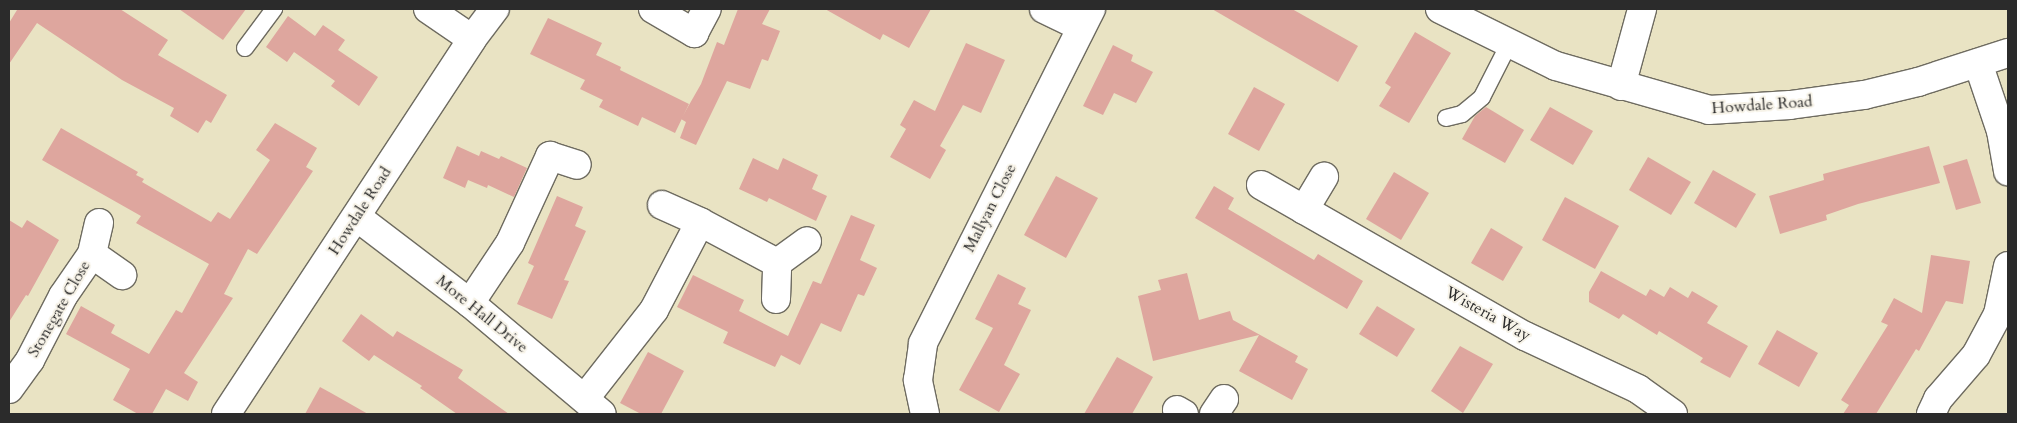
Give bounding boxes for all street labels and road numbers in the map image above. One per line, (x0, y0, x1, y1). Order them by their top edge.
street label: Howdale Road (1711, 92, 1813, 118)
street label: Mallyan Close (960, 161, 1020, 255)
street label: Howdale Road (324, 163, 396, 259)
street label: Stonegate Close (24, 257, 94, 361)
street label: More Hall Drive (432, 271, 532, 357)
street label: Wisteria Way (1442, 283, 1534, 345)

